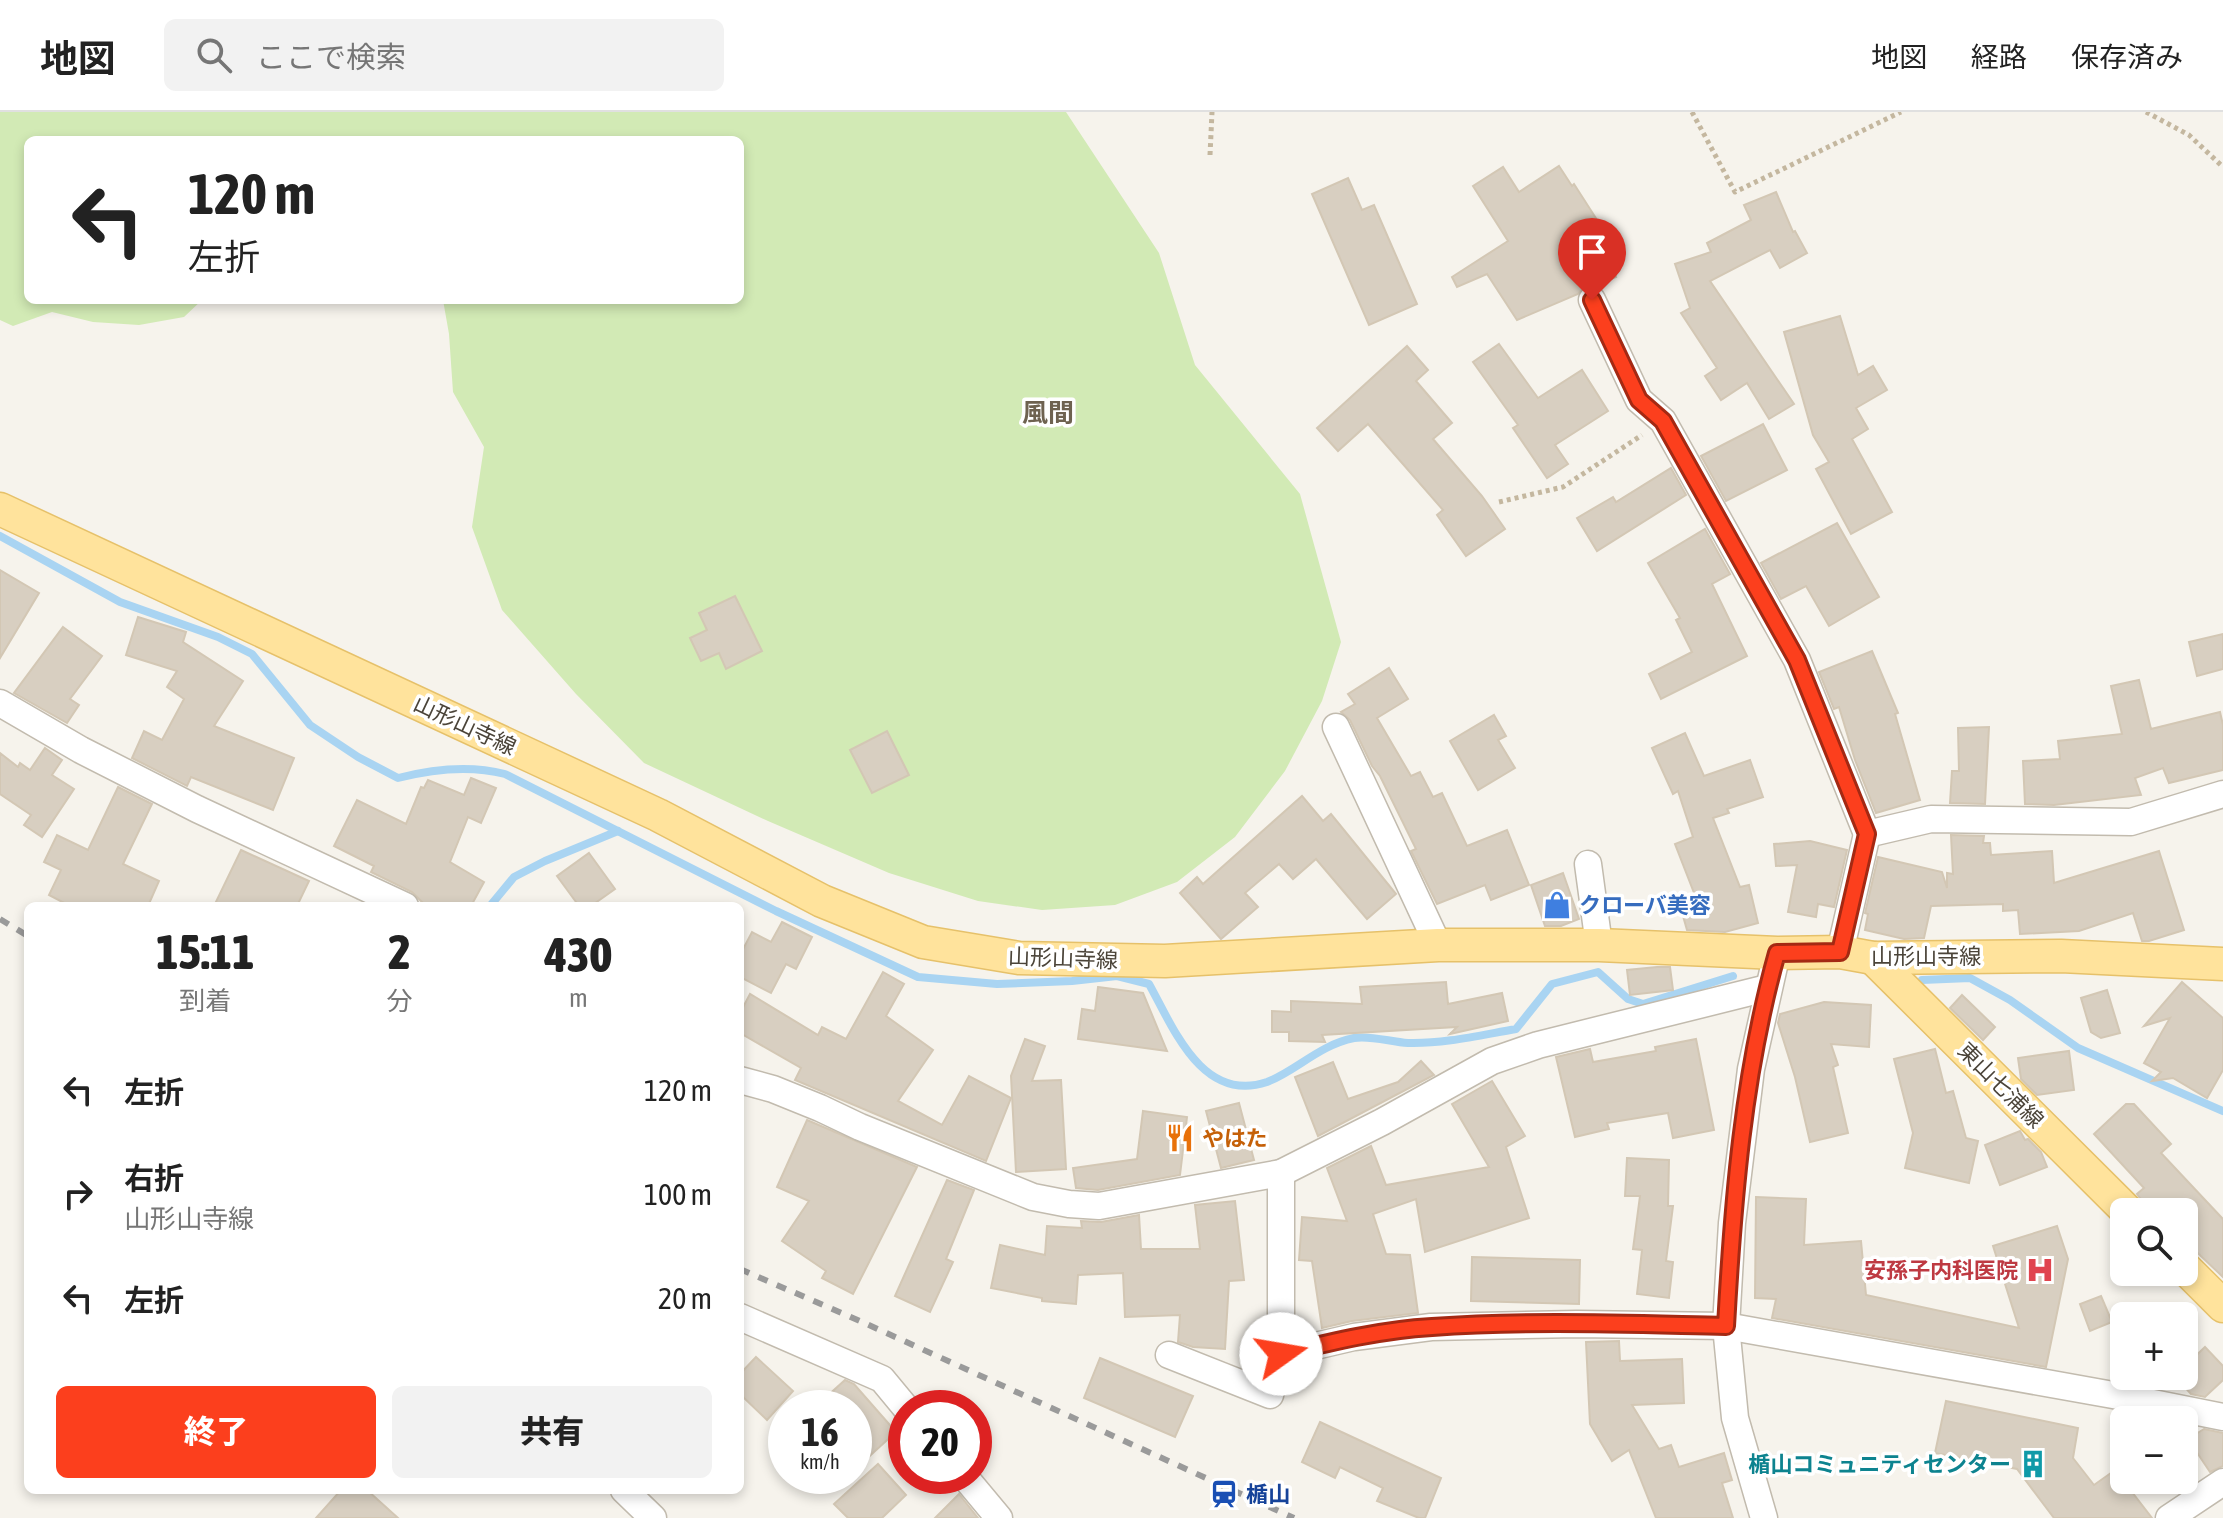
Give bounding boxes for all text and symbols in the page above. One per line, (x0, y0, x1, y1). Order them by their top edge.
search box (164, 19, 724, 91)
icon: search (192, 33, 236, 77)
text: 地図 (40, 37, 116, 80)
text: ここで検索 (256, 40, 406, 74)
text: 地図 (1871, 41, 1927, 73)
text: 経路 (1971, 41, 2027, 73)
text: 保存済み (2071, 41, 2183, 73)
text: 120 m (188, 162, 315, 226)
icon: left (56, 168, 160, 272)
pin (1558, 218, 1626, 300)
icon: arrive (1570, 230, 1614, 274)
text: 左折 (188, 236, 260, 278)
district label: 風間 (1022, 398, 1074, 428)
street label: 山形山寺線 (410, 690, 520, 760)
shop icon: クローバ美容 (1542, 890, 1572, 920)
place label: クローバ美容 (1579, 892, 1711, 918)
text: 15:11 (156, 924, 255, 979)
text: 2 (388, 924, 411, 979)
text: 430 (544, 927, 612, 982)
street label: 山形山寺線 (1008, 943, 1118, 973)
street label: 山形山寺線 (1871, 943, 1981, 969)
text: m (569, 983, 588, 1013)
text: 到着 (179, 986, 231, 1016)
text: 分 (387, 986, 413, 1016)
street label: 東山七浦線 (1953, 1037, 2049, 1133)
icon: left (56, 1068, 100, 1112)
text: 120 m (644, 1073, 712, 1107)
text: 左折 (124, 1075, 184, 1109)
restaurant icon: やはた (1165, 1123, 1195, 1153)
place label: やはた (1202, 1125, 1268, 1151)
text: 右折 (124, 1161, 184, 1195)
icon: right (56, 1172, 100, 1216)
text: 100 m (644, 1177, 712, 1211)
map controls (2110, 1198, 2198, 1494)
button: search (2110, 1198, 2198, 1286)
text: 山形山寺線 (124, 1204, 254, 1234)
hospital icon: 安孫子内科医院 (2025, 1255, 2055, 1285)
place label: 安孫子内科医院 (1864, 1257, 2018, 1283)
icon: left (56, 1276, 100, 1320)
text: 20 m (658, 1281, 712, 1315)
text: 左折 (124, 1283, 184, 1317)
button: + (2110, 1302, 2198, 1390)
position arrow (1239, 1312, 1323, 1396)
button: 終了 (56, 1386, 376, 1478)
button: 共有 (392, 1386, 712, 1478)
speed limit sign: 20 (888, 1390, 992, 1494)
button: − (2110, 1406, 2198, 1494)
text: 16 (801, 1409, 839, 1454)
building icon: 楯山コミュニティセンター (2018, 1449, 2048, 1479)
text: km/h (800, 1450, 840, 1473)
place label: 楯山コミュニティセンター (1748, 1451, 2011, 1477)
station icon: 楯山 (1209, 1479, 1239, 1509)
place label: 楯山 (1246, 1481, 1290, 1507)

